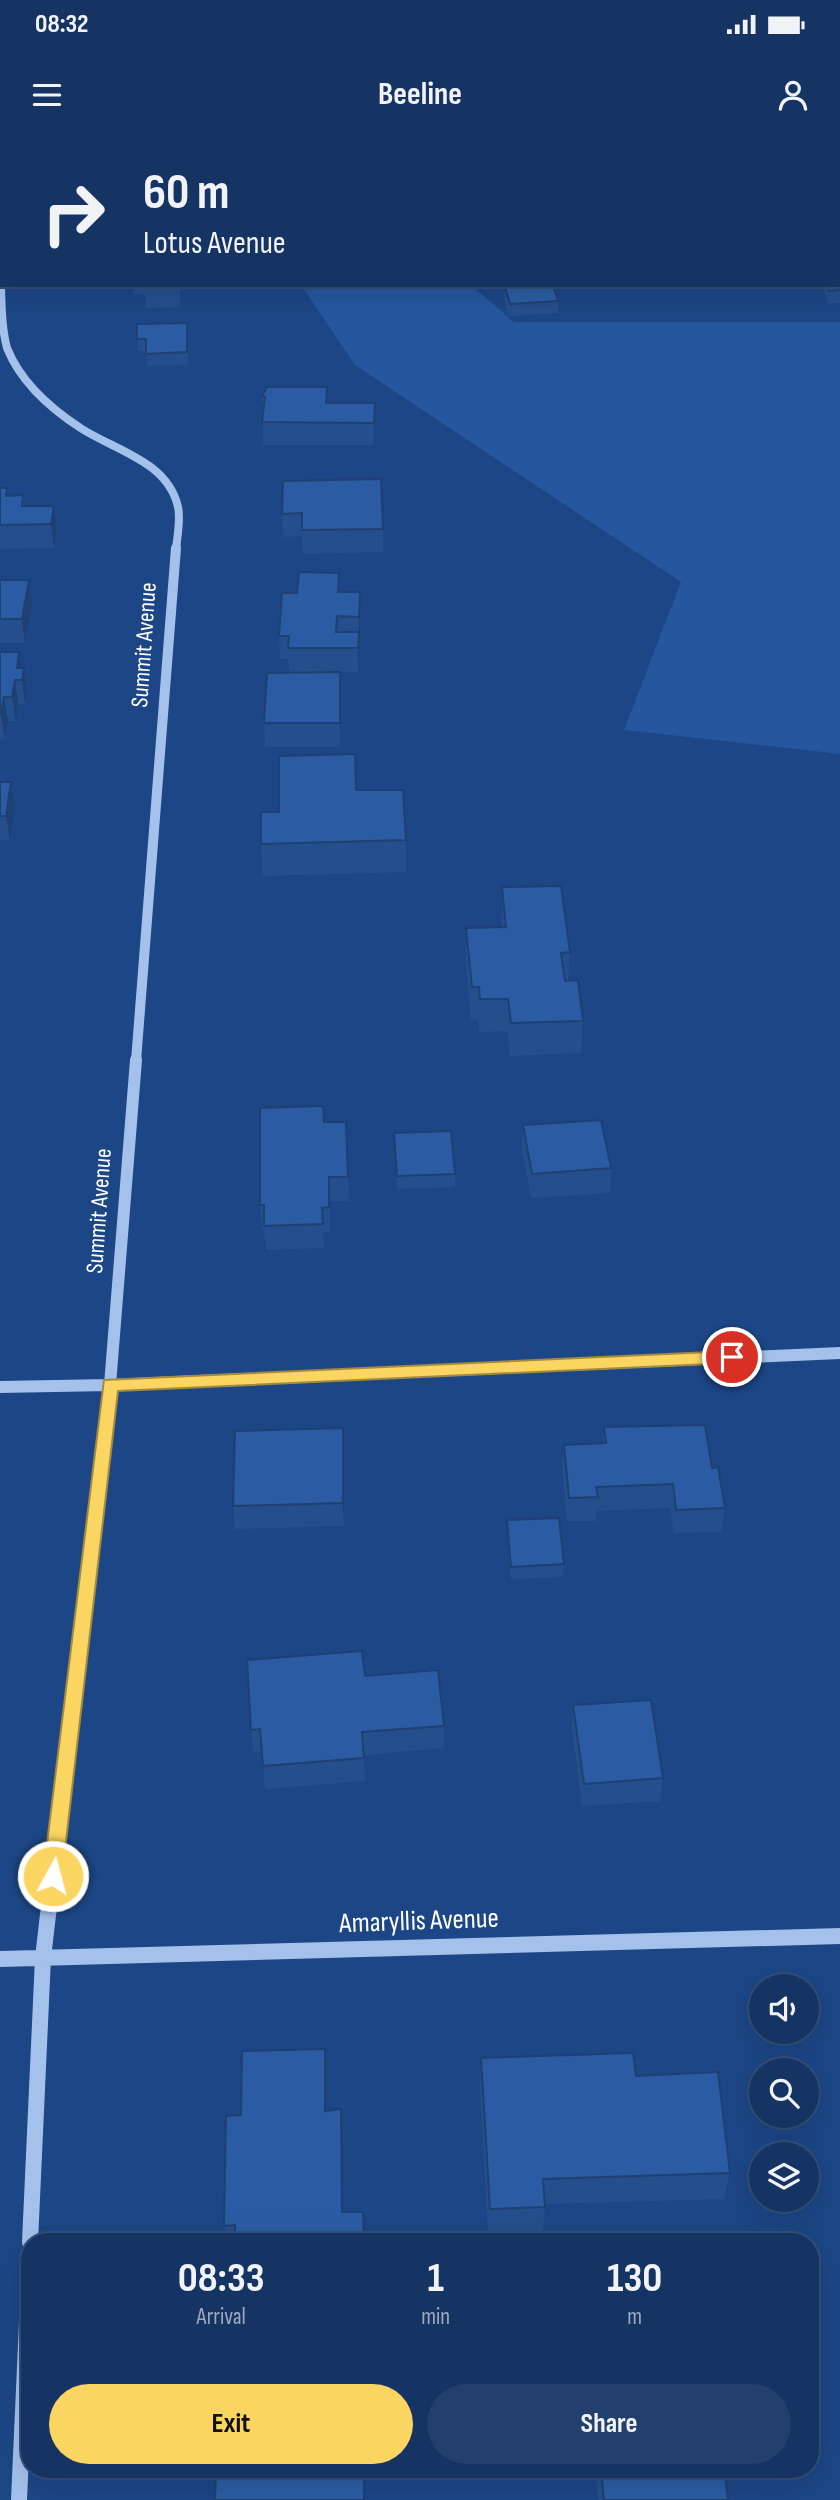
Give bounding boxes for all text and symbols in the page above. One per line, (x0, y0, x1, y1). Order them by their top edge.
text: 08:32 (35, 9, 89, 40)
text: Beeline (378, 75, 462, 114)
icon: menu (28, 76, 66, 114)
icon: person (774, 76, 812, 114)
text: 60 m (143, 164, 230, 223)
icon: right (28, 168, 119, 259)
text: Lotus Avenue (143, 224, 286, 263)
street label: Summit Avenue (125, 581, 163, 709)
street label: Summit Avenue (80, 1147, 118, 1275)
pin (702, 1327, 762, 1387)
icon: arrive (713, 1338, 751, 1376)
position arrow (16, 1839, 90, 1913)
street label: Amaryllis Avenue (338, 1902, 499, 1940)
map controls (749, 1974, 819, 2212)
button: sound (749, 1974, 819, 2044)
button: search (749, 2058, 819, 2128)
button: layers (749, 2142, 819, 2212)
text: 08:33 (178, 2253, 265, 2304)
text: 1 (428, 2253, 444, 2304)
text: 130 (607, 2253, 662, 2304)
text: Arrival (196, 2303, 246, 2331)
text: min (421, 2303, 450, 2331)
text: m (627, 2303, 642, 2331)
button: Exit (49, 2384, 413, 2464)
button: Share (427, 2384, 791, 2464)

